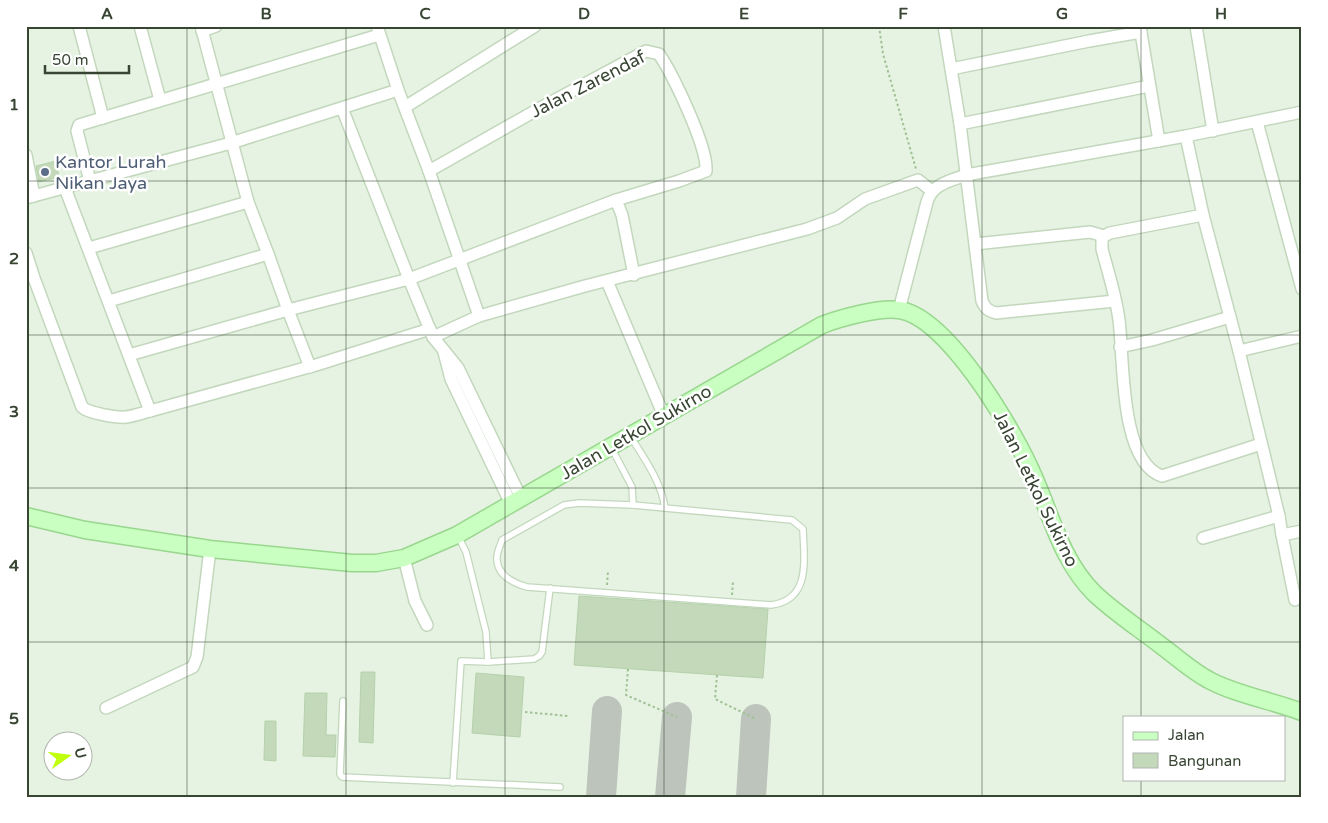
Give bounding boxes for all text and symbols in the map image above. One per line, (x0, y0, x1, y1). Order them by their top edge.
text: A (101, 4, 113, 24)
text: B (260, 4, 272, 24)
text: C (419, 4, 431, 24)
text: D (578, 4, 590, 24)
text: E (739, 4, 749, 24)
text: F (898, 4, 908, 24)
text: G (1056, 4, 1068, 24)
text: H (1215, 4, 1227, 24)
scale bar (45, 42, 129, 74)
street label: Jalan Zarendaf (527, 45, 649, 122)
text: 50 m (52, 51, 89, 69)
text: 1 (9, 95, 19, 115)
place label: Kantor Lurah Nikan Jaya (55, 151, 167, 194)
marker: Kantor Lurah Nikan Jaya (39, 166, 51, 178)
text: 2 (9, 249, 19, 269)
street label: Jalan Letkol Sukirno (556, 380, 716, 484)
text: 3 (9, 402, 19, 422)
street label: Jalan Letkol Sukirno (989, 407, 1083, 571)
text: 4 (9, 556, 19, 576)
text: 5 (9, 709, 19, 729)
legend (1123, 716, 1286, 780)
text: Jalan (1168, 726, 1205, 744)
north arrow (42, 730, 92, 780)
text: U (71, 746, 90, 760)
text: Bangunan (1168, 752, 1241, 770)

